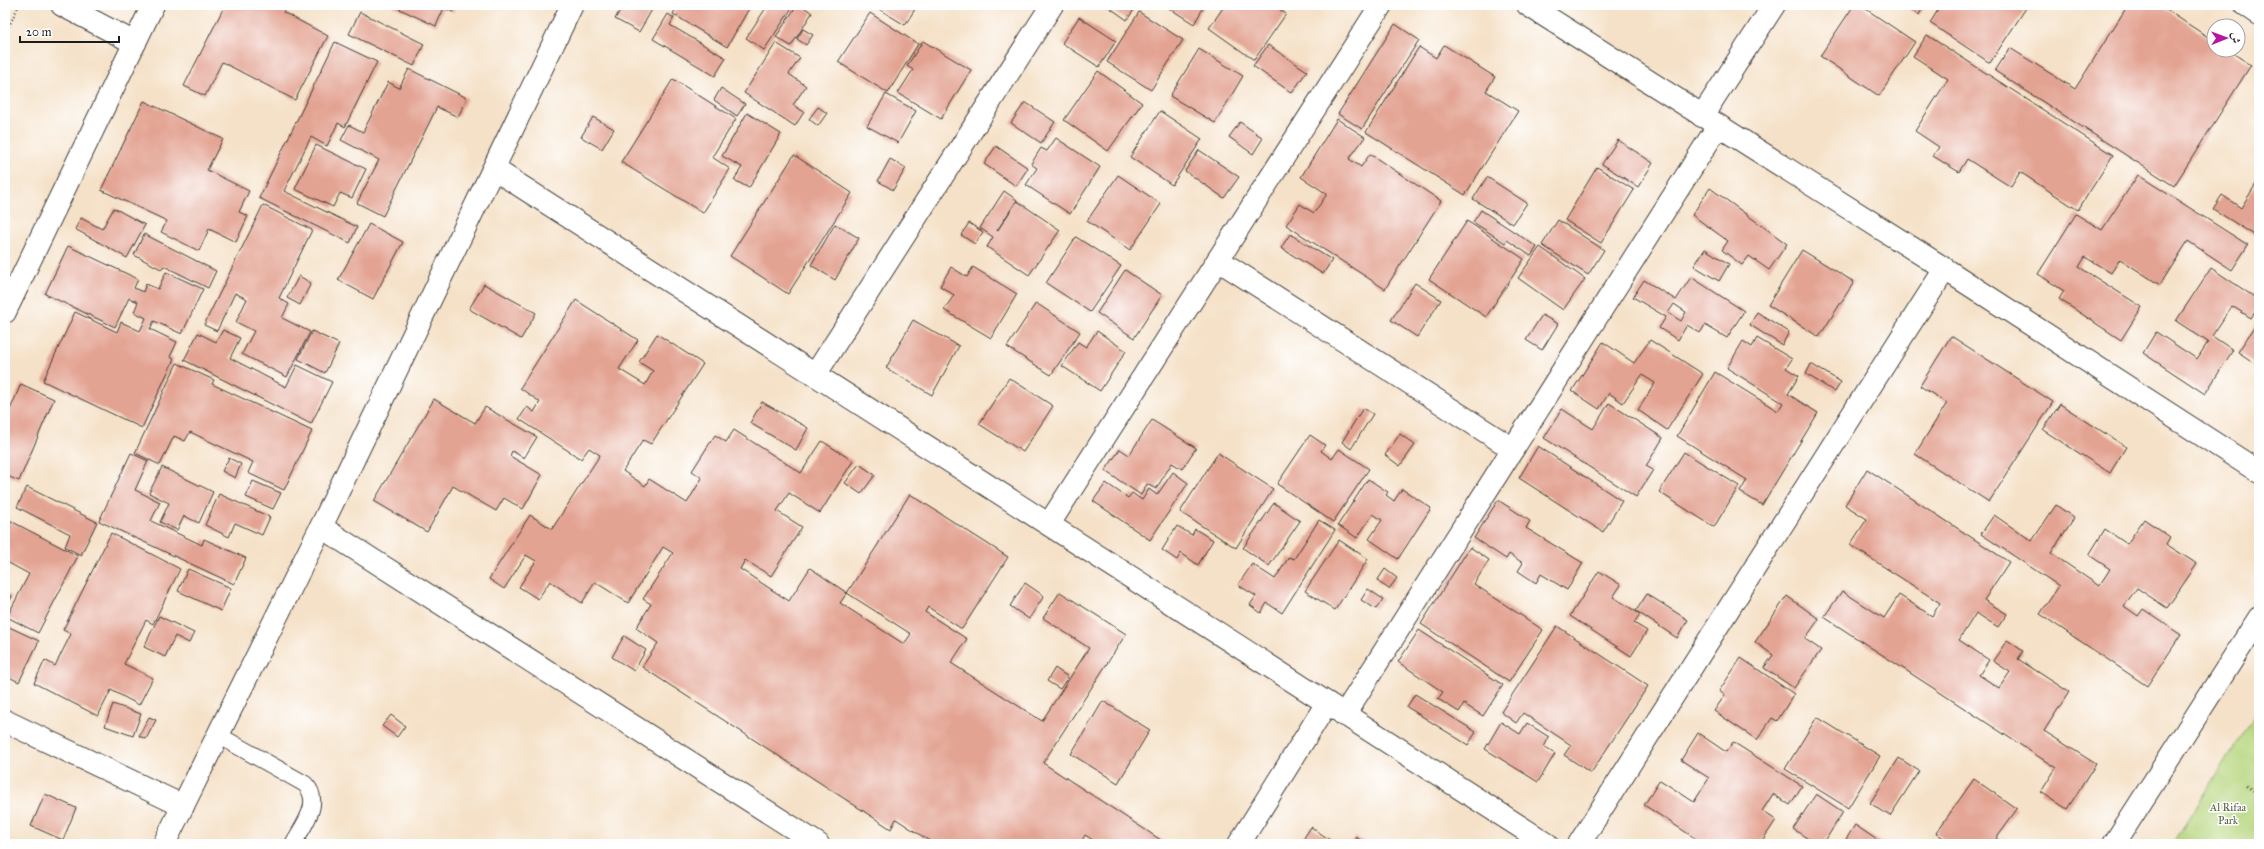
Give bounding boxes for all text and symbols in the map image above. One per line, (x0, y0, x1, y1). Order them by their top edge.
scale bar (20, 18, 119, 44)
north arrow (2206, 18, 2246, 58)
text: 20 m (26, 25, 52, 39)
text: ش (2229, 32, 2242, 43)
park label: Al Rifaa Park (2209, 801, 2247, 827)

